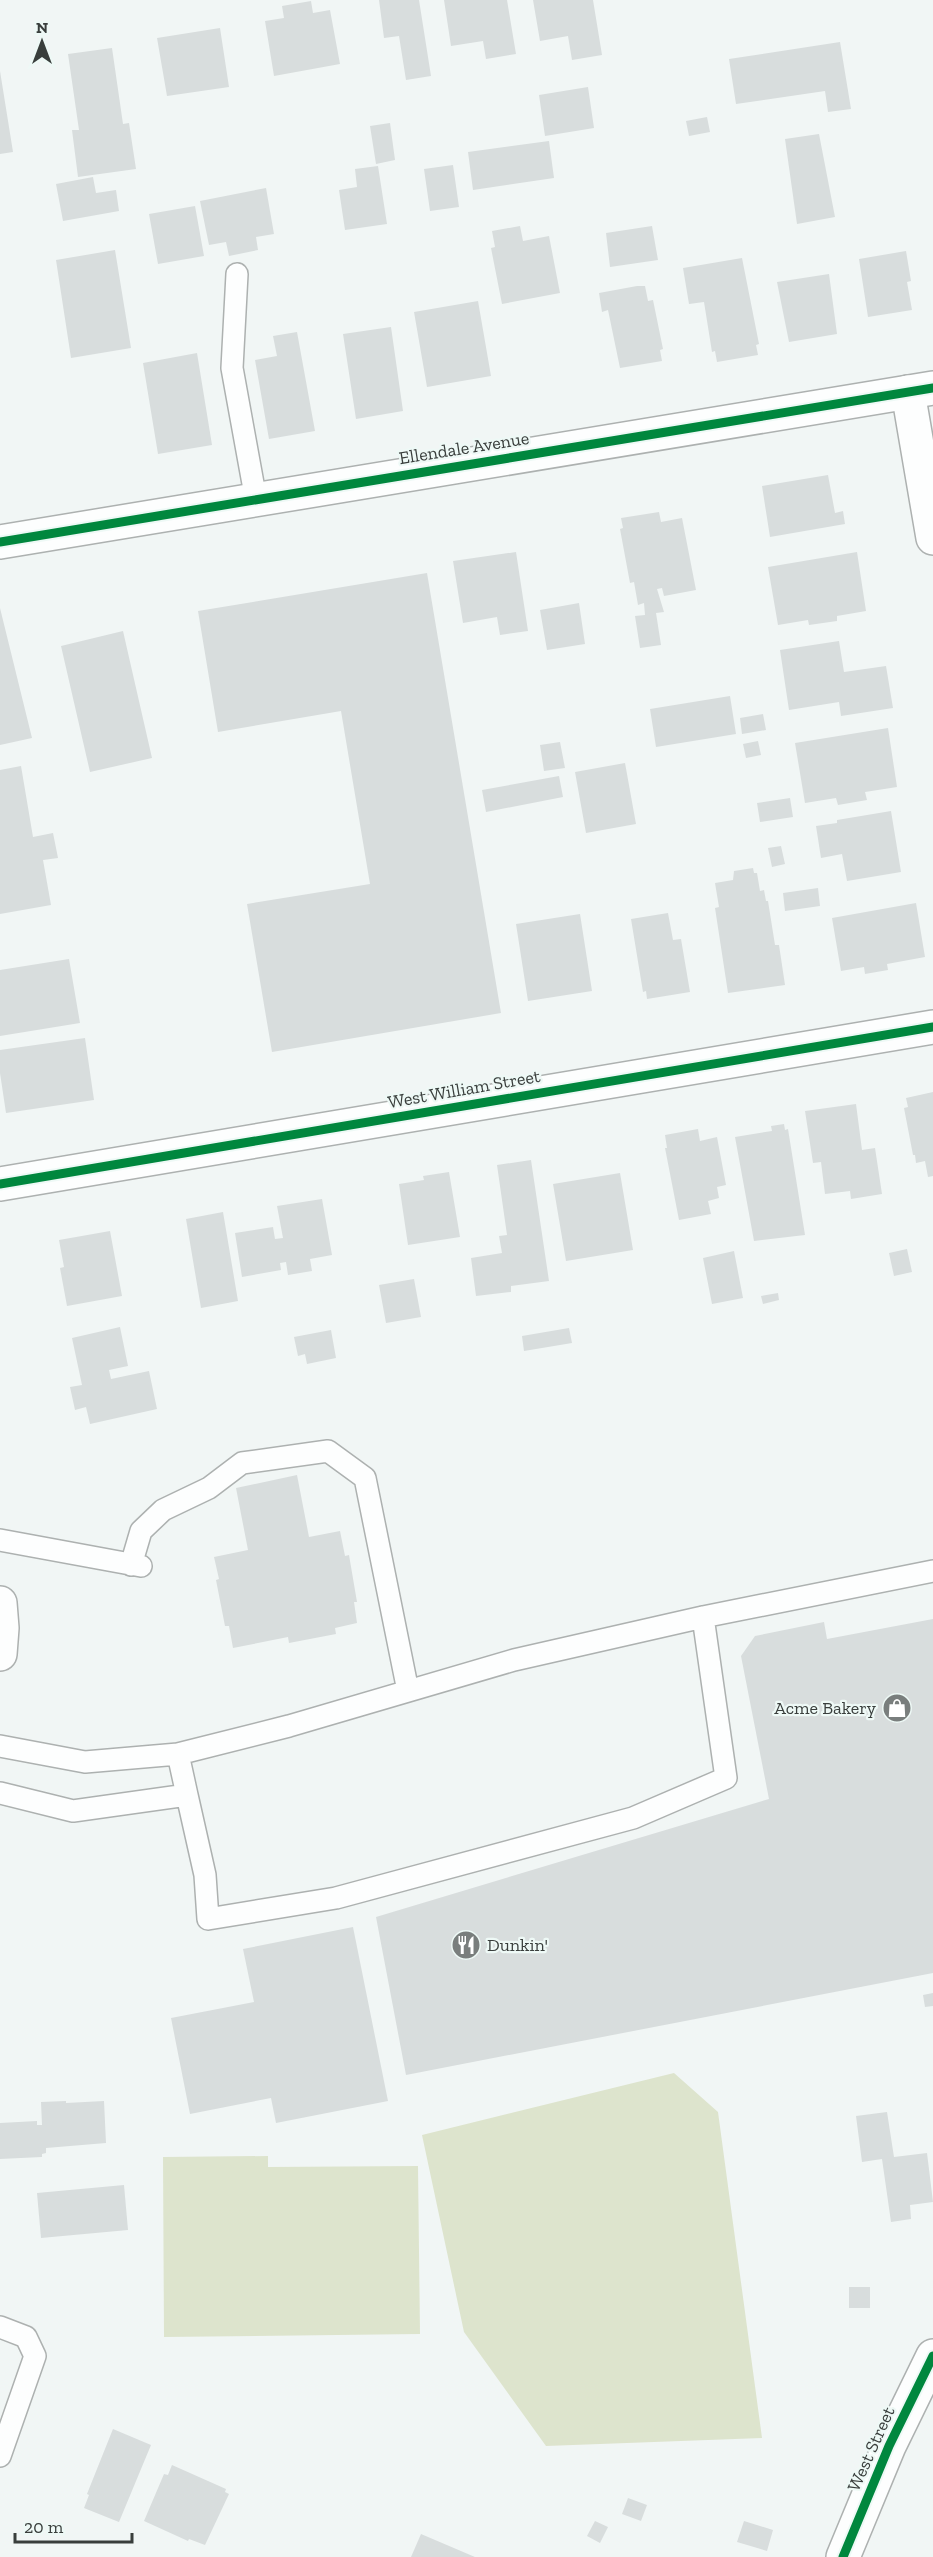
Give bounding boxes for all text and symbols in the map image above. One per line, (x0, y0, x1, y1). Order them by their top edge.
north arrow (12, 12, 72, 72)
text: N (36, 18, 48, 37)
street label: Ellendale Avenue (397, 427, 531, 469)
street label: West William Street (386, 1065, 542, 1113)
shop icon: Acme Bakery (881, 1692, 913, 1724)
place label: Acme Bakery (774, 1697, 877, 1719)
restaurant icon: Dunkin' (450, 1929, 482, 1961)
place label: Dunkin' (487, 1934, 548, 1956)
street label: West Street (843, 2403, 900, 2495)
scale bar (15, 2506, 132, 2544)
text: 20 m (24, 2516, 64, 2538)

